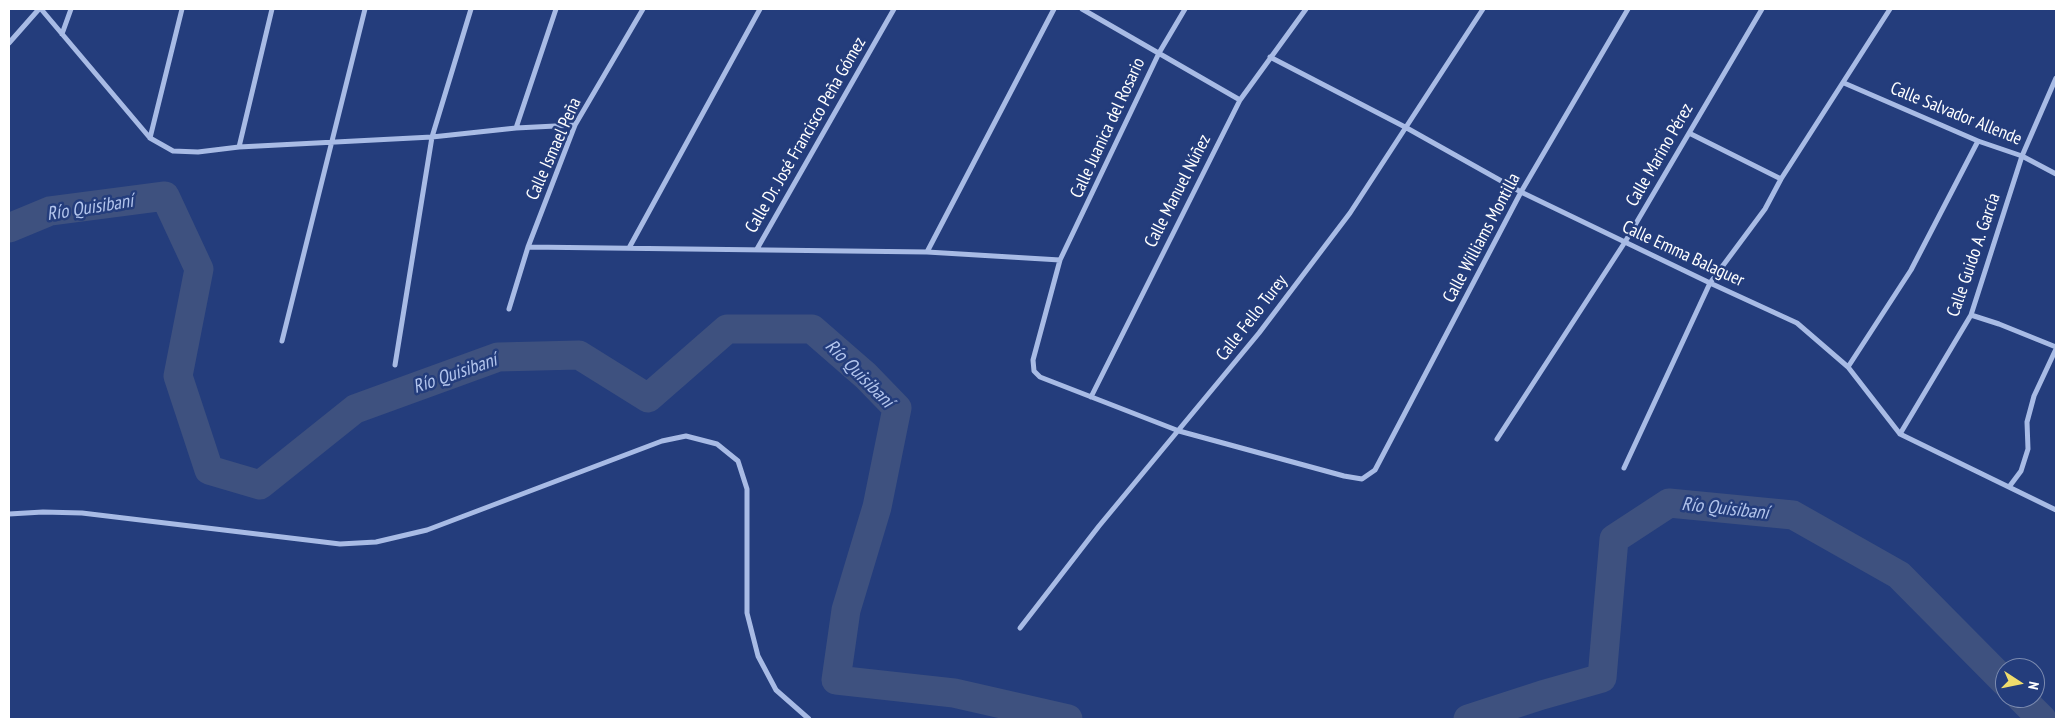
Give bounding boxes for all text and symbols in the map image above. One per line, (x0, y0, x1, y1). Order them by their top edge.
street label: Calle Dr. José Francisco Peña Gómez (741, 33, 871, 237)
street label: Calle Juanica del Rosario (1066, 54, 1150, 202)
street label: Calle Salvador Allende (1887, 78, 2025, 150)
street label: Calle Ismael Peña (522, 95, 586, 203)
street label: Calle Marino Pérez (1622, 100, 1698, 210)
street label: Calle Manuel Núñez (1140, 131, 1216, 251)
street label: Calle Williams Montilla (1439, 170, 1525, 306)
water label: Río Quisibaní (45, 190, 135, 226)
street label: Calle Guido A. García (1943, 190, 2005, 320)
street label: Calle Emma Balaguer (1619, 216, 1747, 292)
street label: Calle Fello Turey (1212, 271, 1292, 365)
water label: Río Quisibaní (820, 335, 898, 413)
water label: Río Quisibaní (410, 349, 500, 399)
water label: Río Quisibaní (1680, 493, 1770, 525)
north arrow (1995, 658, 2045, 708)
text: N (2024, 680, 2043, 691)

